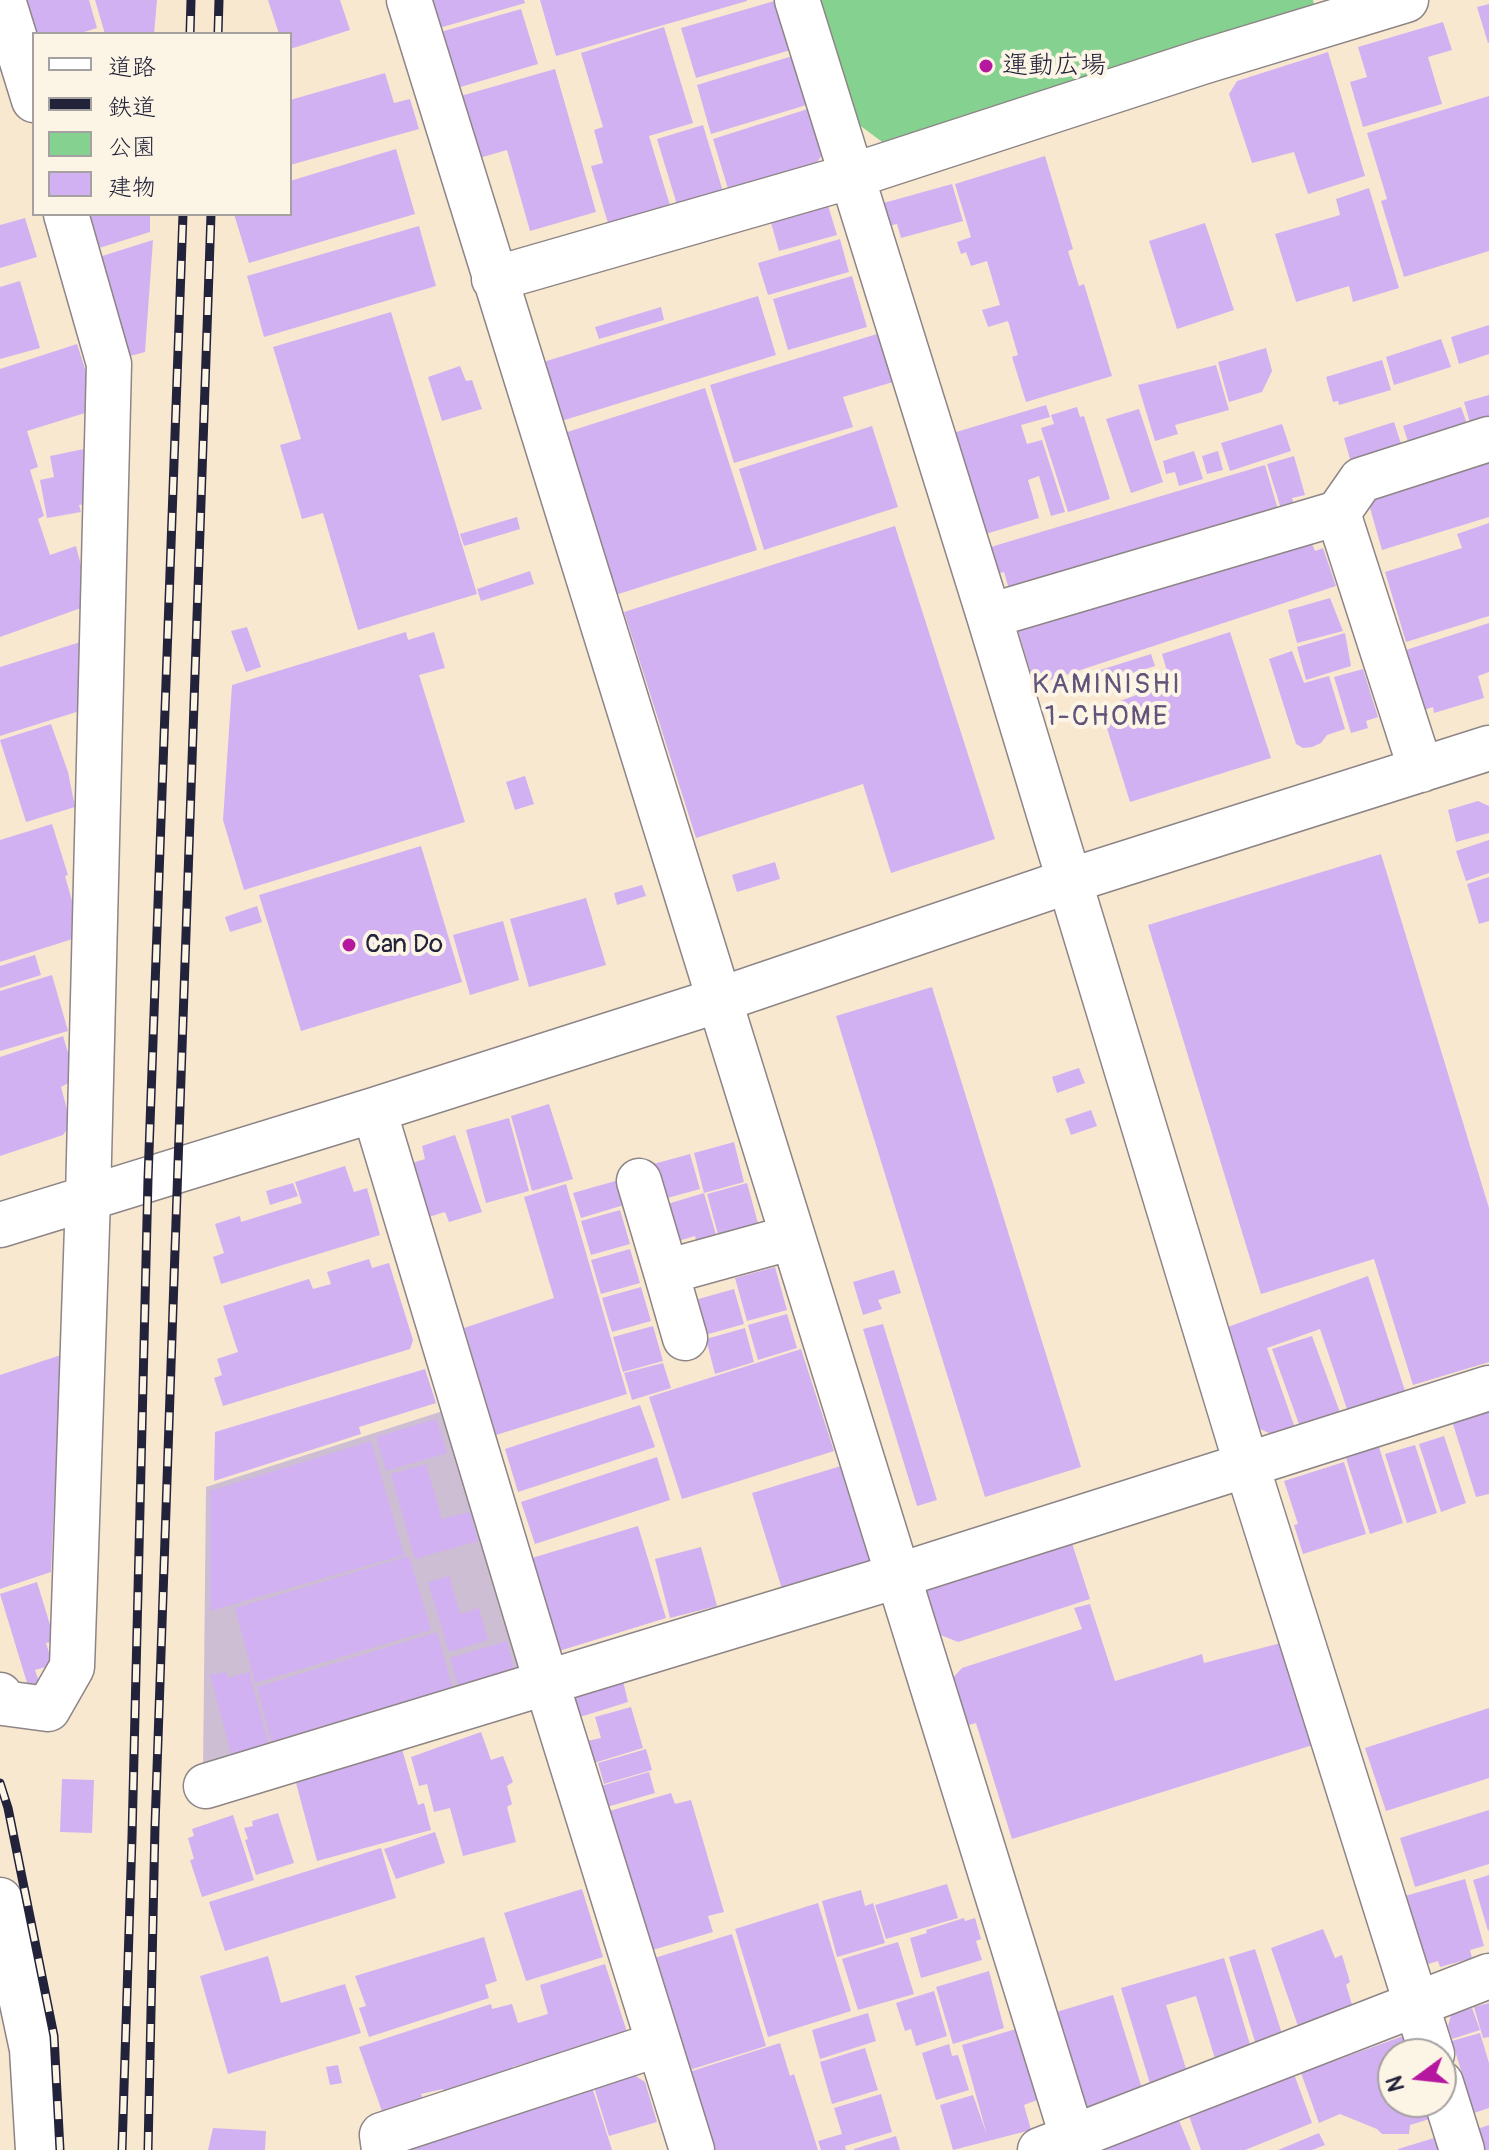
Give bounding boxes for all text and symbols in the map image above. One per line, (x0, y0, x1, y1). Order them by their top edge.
legend (32, 32, 292, 216)
place label: 運動広場 (1002, 50, 1106, 82)
text: 道路 (108, 53, 156, 82)
marker: 運動広場 (977, 57, 995, 75)
text: 鉄道 (108, 93, 156, 122)
text: 公園 (108, 133, 156, 162)
text: 建物 (108, 173, 156, 202)
district label: KAMINISHI 1-CHOME (1032, 669, 1182, 735)
place label: Can Do (365, 929, 443, 961)
marker: Can Do (340, 936, 358, 954)
north arrow (1377, 2038, 1457, 2118)
text: N (1380, 2073, 1411, 2095)

